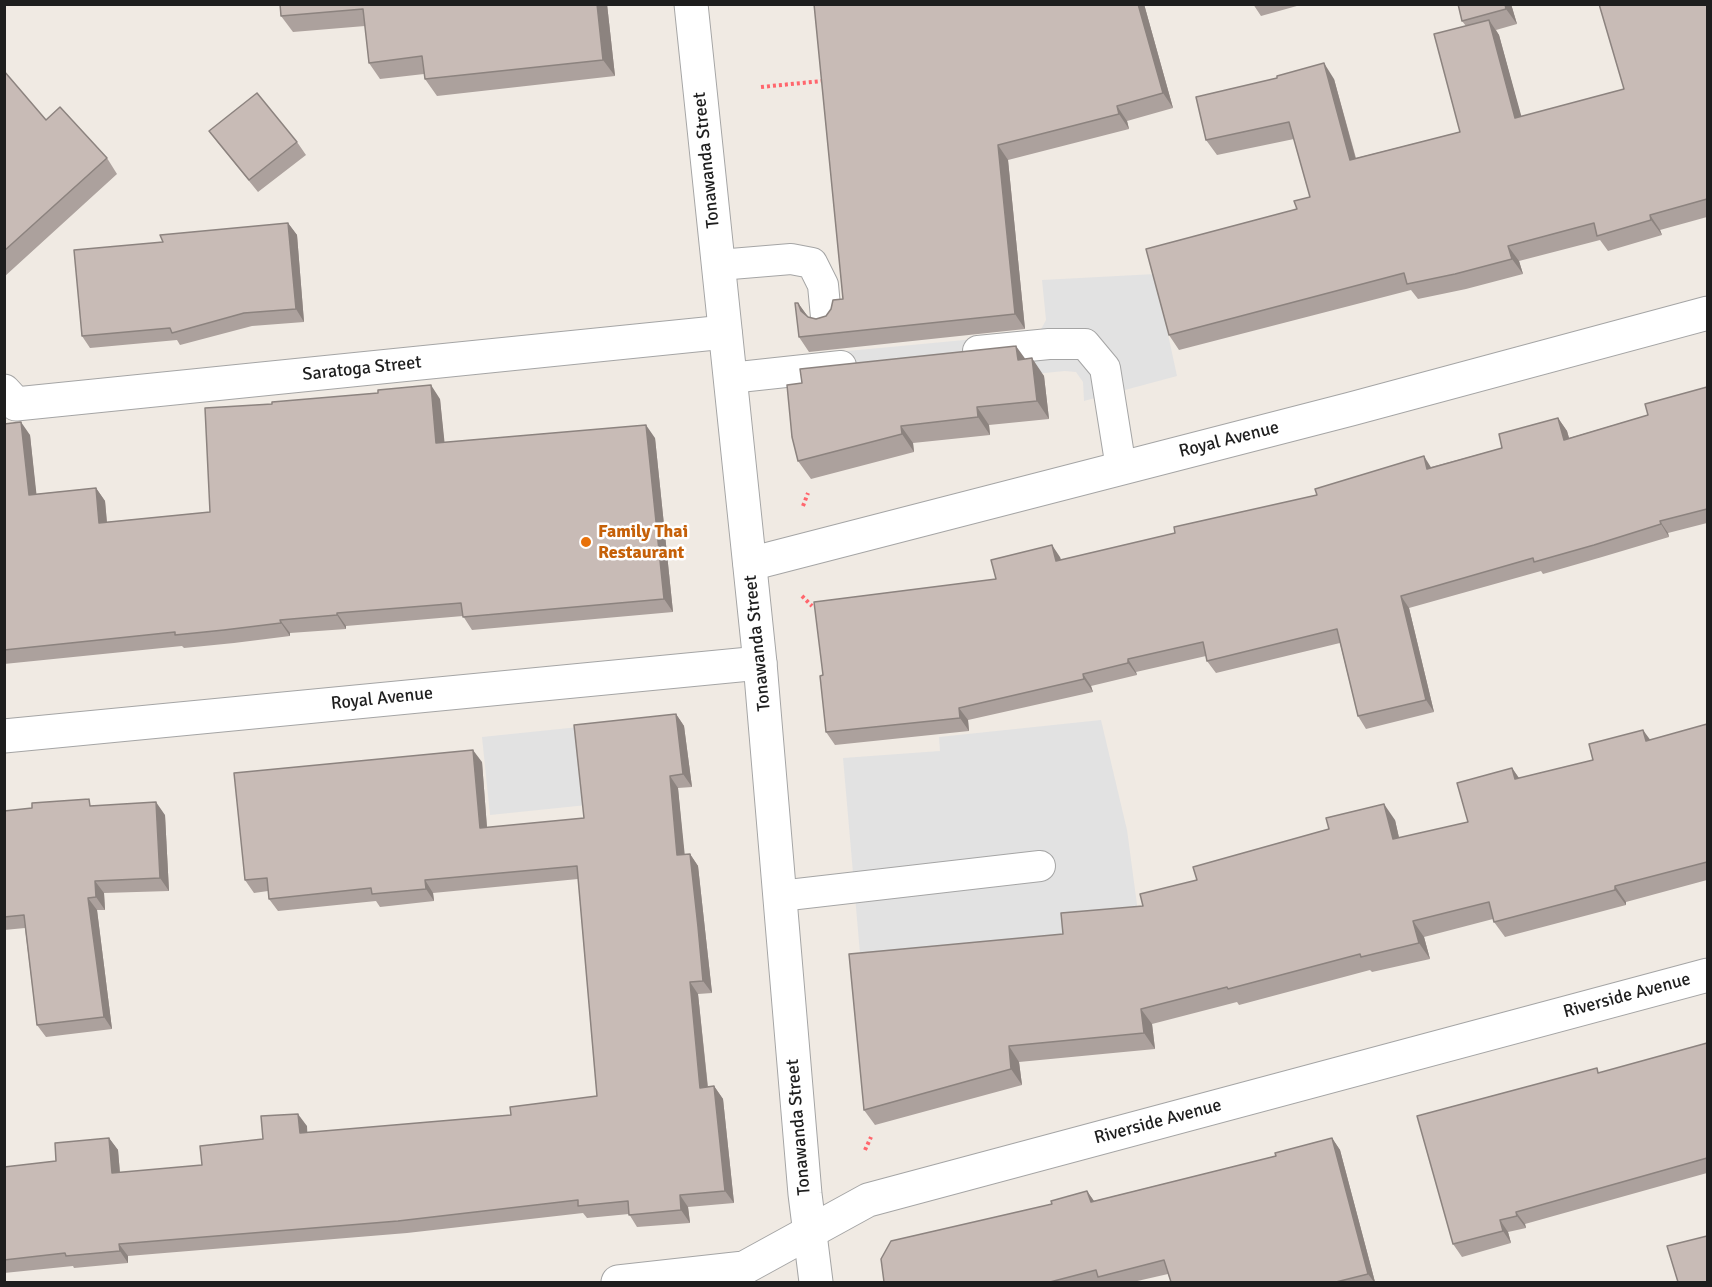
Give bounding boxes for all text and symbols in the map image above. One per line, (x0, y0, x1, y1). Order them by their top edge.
street label: Tonawanda Street (689, 91, 725, 229)
street label: Saratoga Street (301, 352, 423, 386)
street label: Royal Avenue (1177, 417, 1281, 463)
place label: Family Thai Restaurant (598, 521, 688, 564)
marker: Family Thai Restaurant (579, 535, 593, 549)
street label: Tonawanda Street (740, 574, 776, 712)
street label: Royal Avenue (330, 683, 434, 715)
street label: Riverside Avenue (1561, 969, 1693, 1023)
street label: Tonawanda Street (782, 1058, 816, 1196)
street label: Riverside Avenue (1092, 1095, 1224, 1149)

